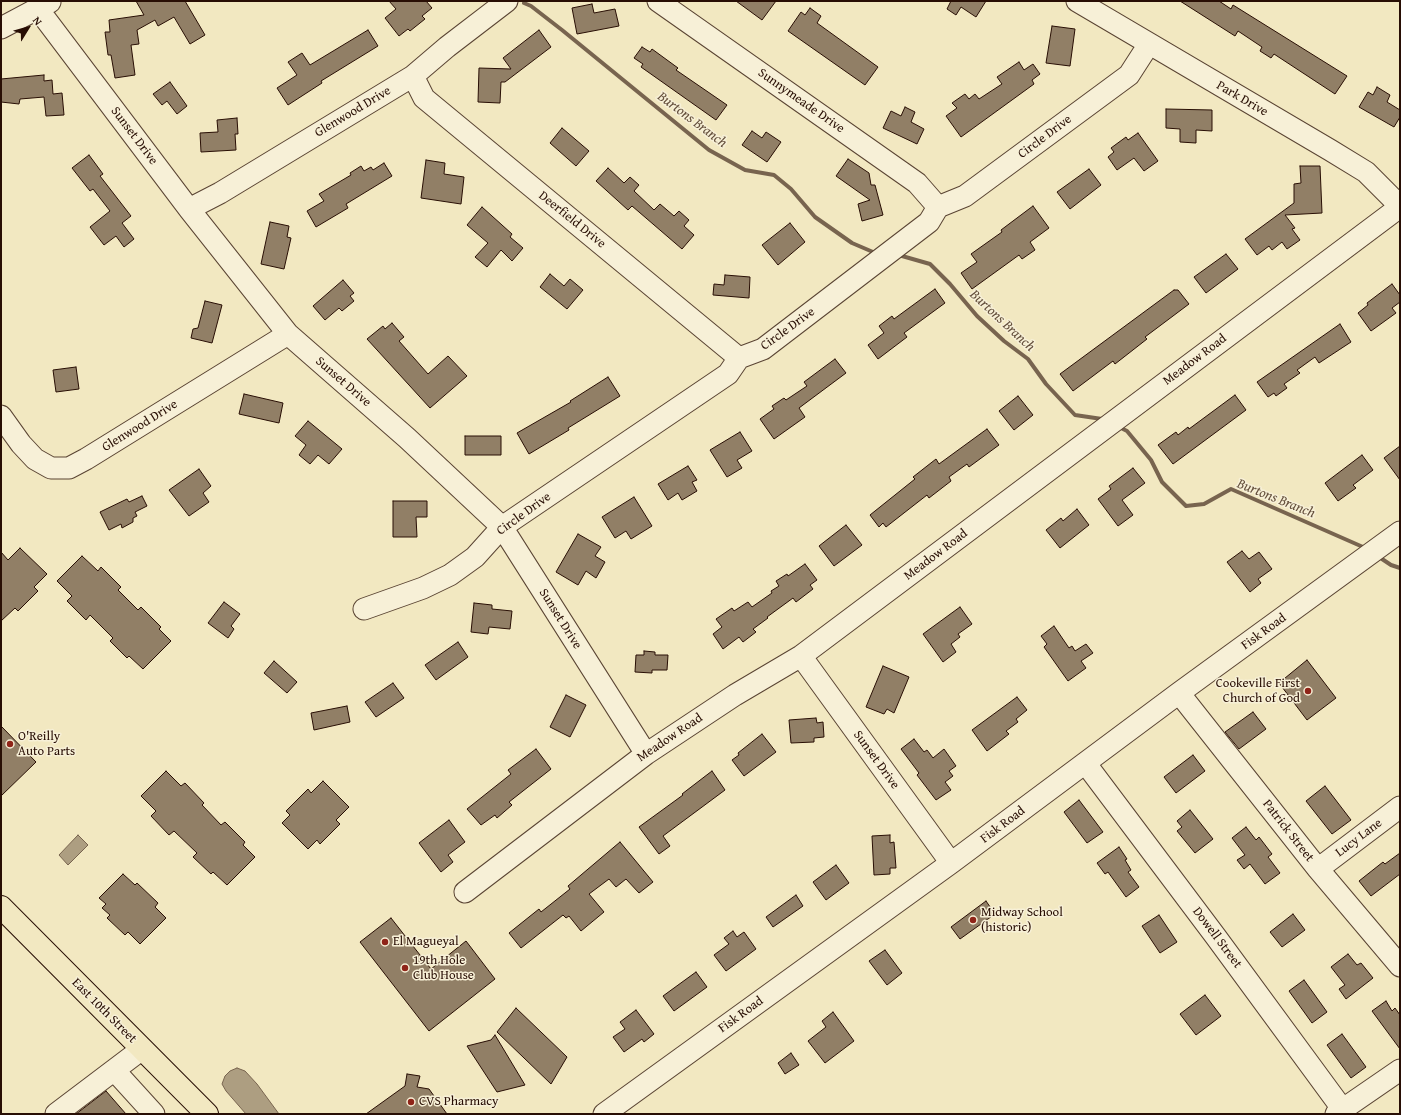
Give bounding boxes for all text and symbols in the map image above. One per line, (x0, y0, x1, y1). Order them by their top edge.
north arrow (8, 8, 48, 48)
text: N (29, 13, 46, 29)
street label: Sunnymeade Drive (755, 65, 847, 137)
street label: Park Drive (1213, 78, 1271, 120)
street label: Glenwood Drive (312, 83, 394, 141)
water label: Burtons Branch (654, 88, 730, 152)
street label: Sunset Drive (107, 104, 161, 168)
street label: Circle Drive (1015, 112, 1075, 162)
street label: Deerfield Drive (535, 188, 609, 252)
water label: Burtons Branch (966, 287, 1038, 355)
street label: Circle Drive (758, 304, 818, 354)
street label: Meadow Road (1160, 331, 1230, 389)
street label: Sunset Drive (312, 354, 374, 410)
street label: Glenwood Drive (99, 397, 181, 455)
water label: Burtons Branch (1234, 476, 1318, 522)
street label: Circle Drive (494, 489, 554, 539)
street label: Meadow Road (901, 526, 971, 584)
street label: Sunset Drive (535, 586, 585, 652)
street label: Fisk Road (1238, 610, 1290, 654)
place label: Cookeville First Church of God (1216, 676, 1300, 707)
marker: Cookeville First Church of God (1303, 686, 1313, 696)
street label: Meadow Road (634, 710, 706, 766)
street label: Sunset Drive (850, 728, 902, 792)
place label: O'Reilly Auto Parts (18, 729, 75, 760)
marker: O'Reilly Auto Parts (5, 739, 15, 749)
street label: Patrick Street (1259, 797, 1317, 865)
street label: Fisk Road (978, 803, 1028, 847)
street label: Lucy Lane (1333, 815, 1385, 861)
street label: Dowell Street (1189, 904, 1245, 972)
place label: Midway School (historic) (981, 905, 1063, 936)
marker: Midway School (historic) (968, 915, 978, 925)
place label: El Magueyal (393, 934, 459, 950)
marker: El Magueyal (380, 937, 390, 947)
place label: 19th Hole Club House (413, 953, 474, 984)
marker: 19th Hole Club House (400, 963, 410, 973)
street label: East 10th Street (68, 975, 140, 1047)
street label: Fisk Road (715, 993, 767, 1037)
place label: CVS Pharmacy (419, 1094, 499, 1110)
marker: CVS Pharmacy (406, 1097, 416, 1107)

